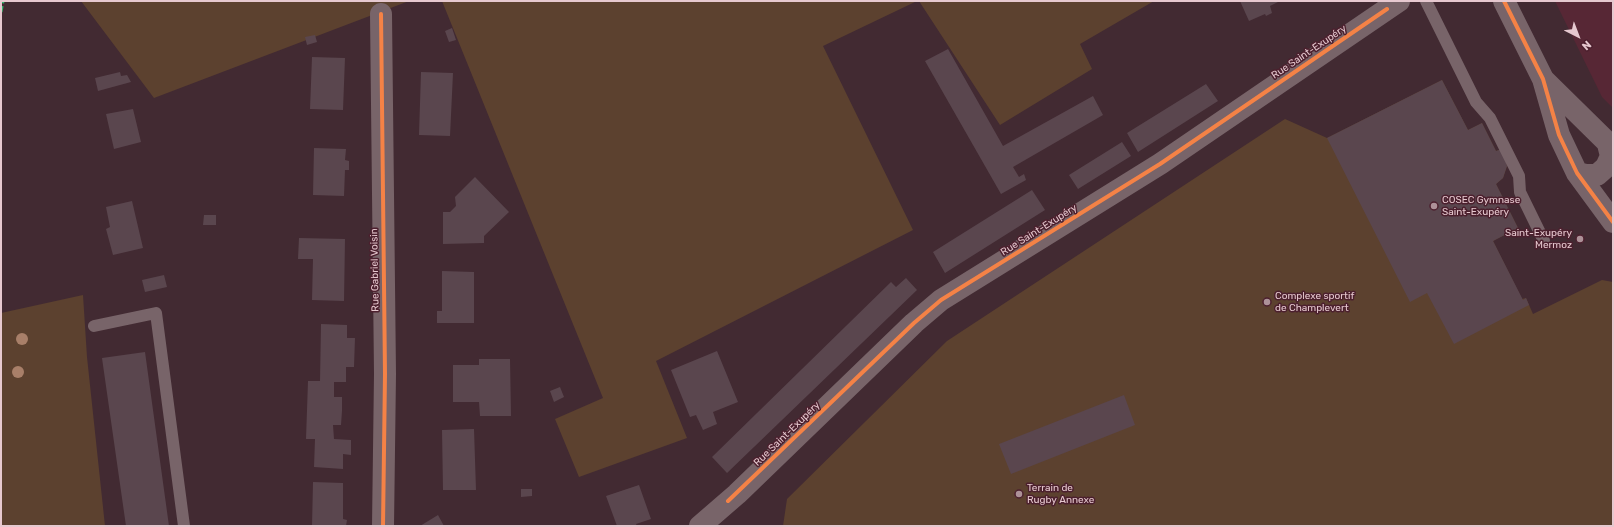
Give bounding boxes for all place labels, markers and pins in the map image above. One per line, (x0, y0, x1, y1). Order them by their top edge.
place label: COSEC Gymnase Saint-Exupéry (1442, 194, 1520, 218)
marker: COSEC Gymnase Saint-Exupéry (1429, 201, 1439, 211)
place label: Saint-Exupéry Mermoz (1505, 227, 1572, 250)
marker: Saint-Exupéry Mermoz (1575, 234, 1585, 244)
place label: Complexe sportif de Champlevert (1275, 290, 1354, 314)
marker: Complexe sportif de Champlevert (1262, 297, 1272, 307)
place label: Terrain de Rugby Annexe (1027, 482, 1094, 506)
marker: Terrain de Rugby Annexe (1014, 489, 1024, 499)

